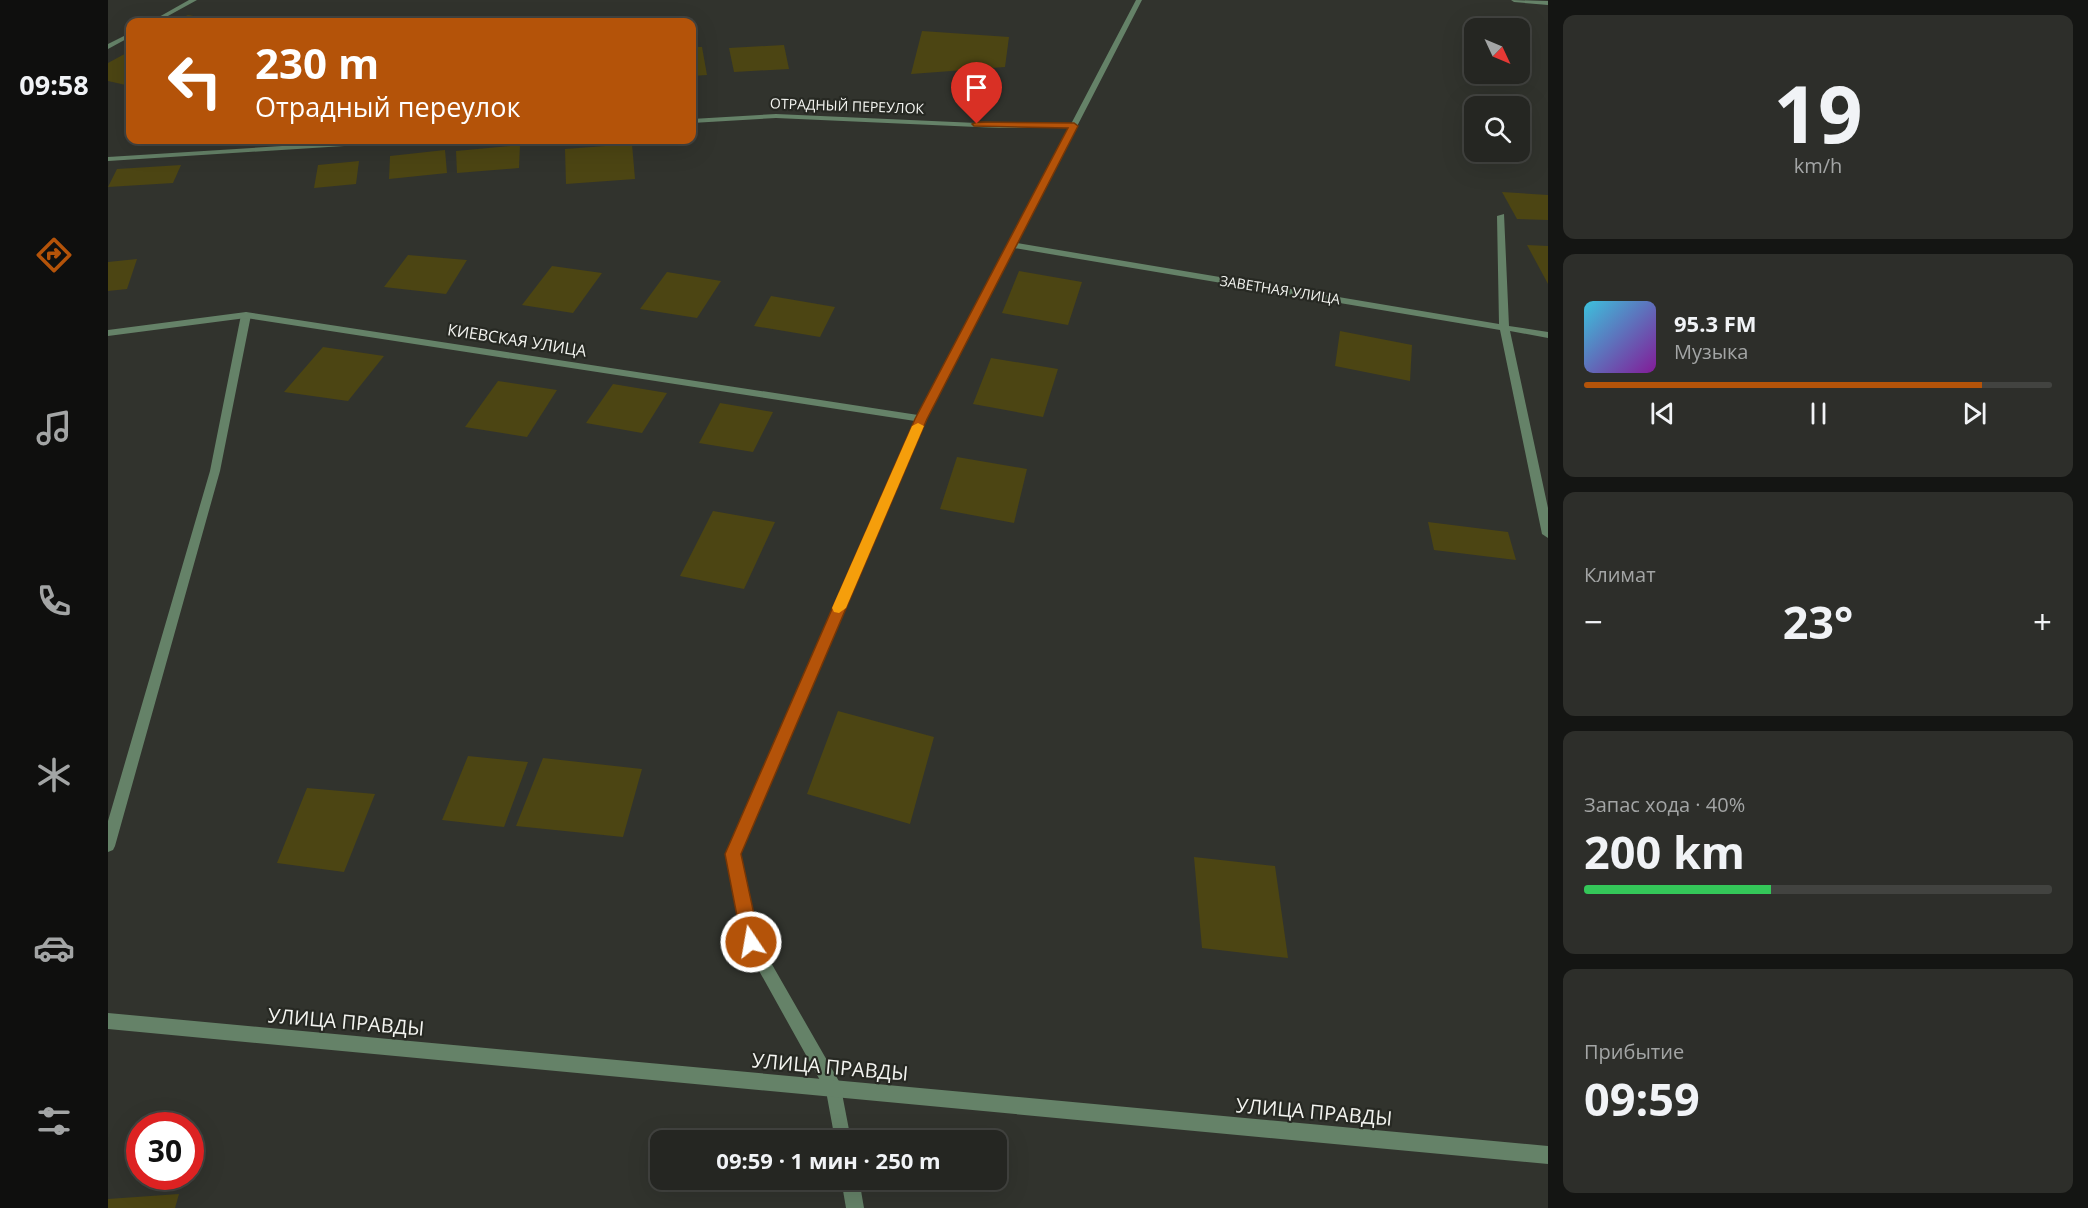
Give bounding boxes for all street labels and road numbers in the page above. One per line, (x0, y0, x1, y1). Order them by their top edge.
street label: ОТРАДНЫЙ ПЕРЕУЛОК (770, 93, 925, 118)
street label: ЗАВЕТНАЯ УЛИЦА (1219, 271, 1342, 308)
street label: КИЕВСКАЯ УЛИЦА (446, 318, 589, 362)
street label: УЛИЦА ПРАВДЫ (267, 1001, 425, 1042)
street label: УЛИЦА ПРАВДЫ (751, 1046, 909, 1087)
street label: УЛИЦА ПРАВДЫ (1235, 1091, 1393, 1132)

